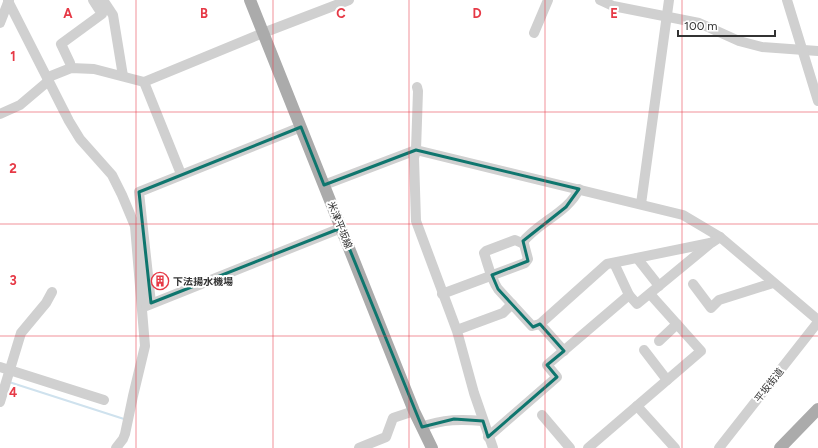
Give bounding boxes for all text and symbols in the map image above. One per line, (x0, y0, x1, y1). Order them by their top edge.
text: A (63, 6, 73, 21)
text: B (200, 6, 208, 21)
text: C (336, 6, 346, 21)
text: D (472, 6, 482, 21)
text: E (610, 6, 618, 21)
scale bar (678, 12, 775, 38)
text: 100 m (684, 19, 718, 33)
text: 1 (10, 49, 16, 64)
text: 2 (9, 161, 17, 176)
street label: 米津平坂線 (325, 199, 355, 251)
building icon: 下法揚水機場 (150, 271, 170, 291)
text: 3 (9, 273, 17, 288)
place label: 下法揚水機場 (173, 275, 233, 288)
street label: 平坂街道 (752, 365, 786, 405)
text: 4 (9, 385, 17, 400)

